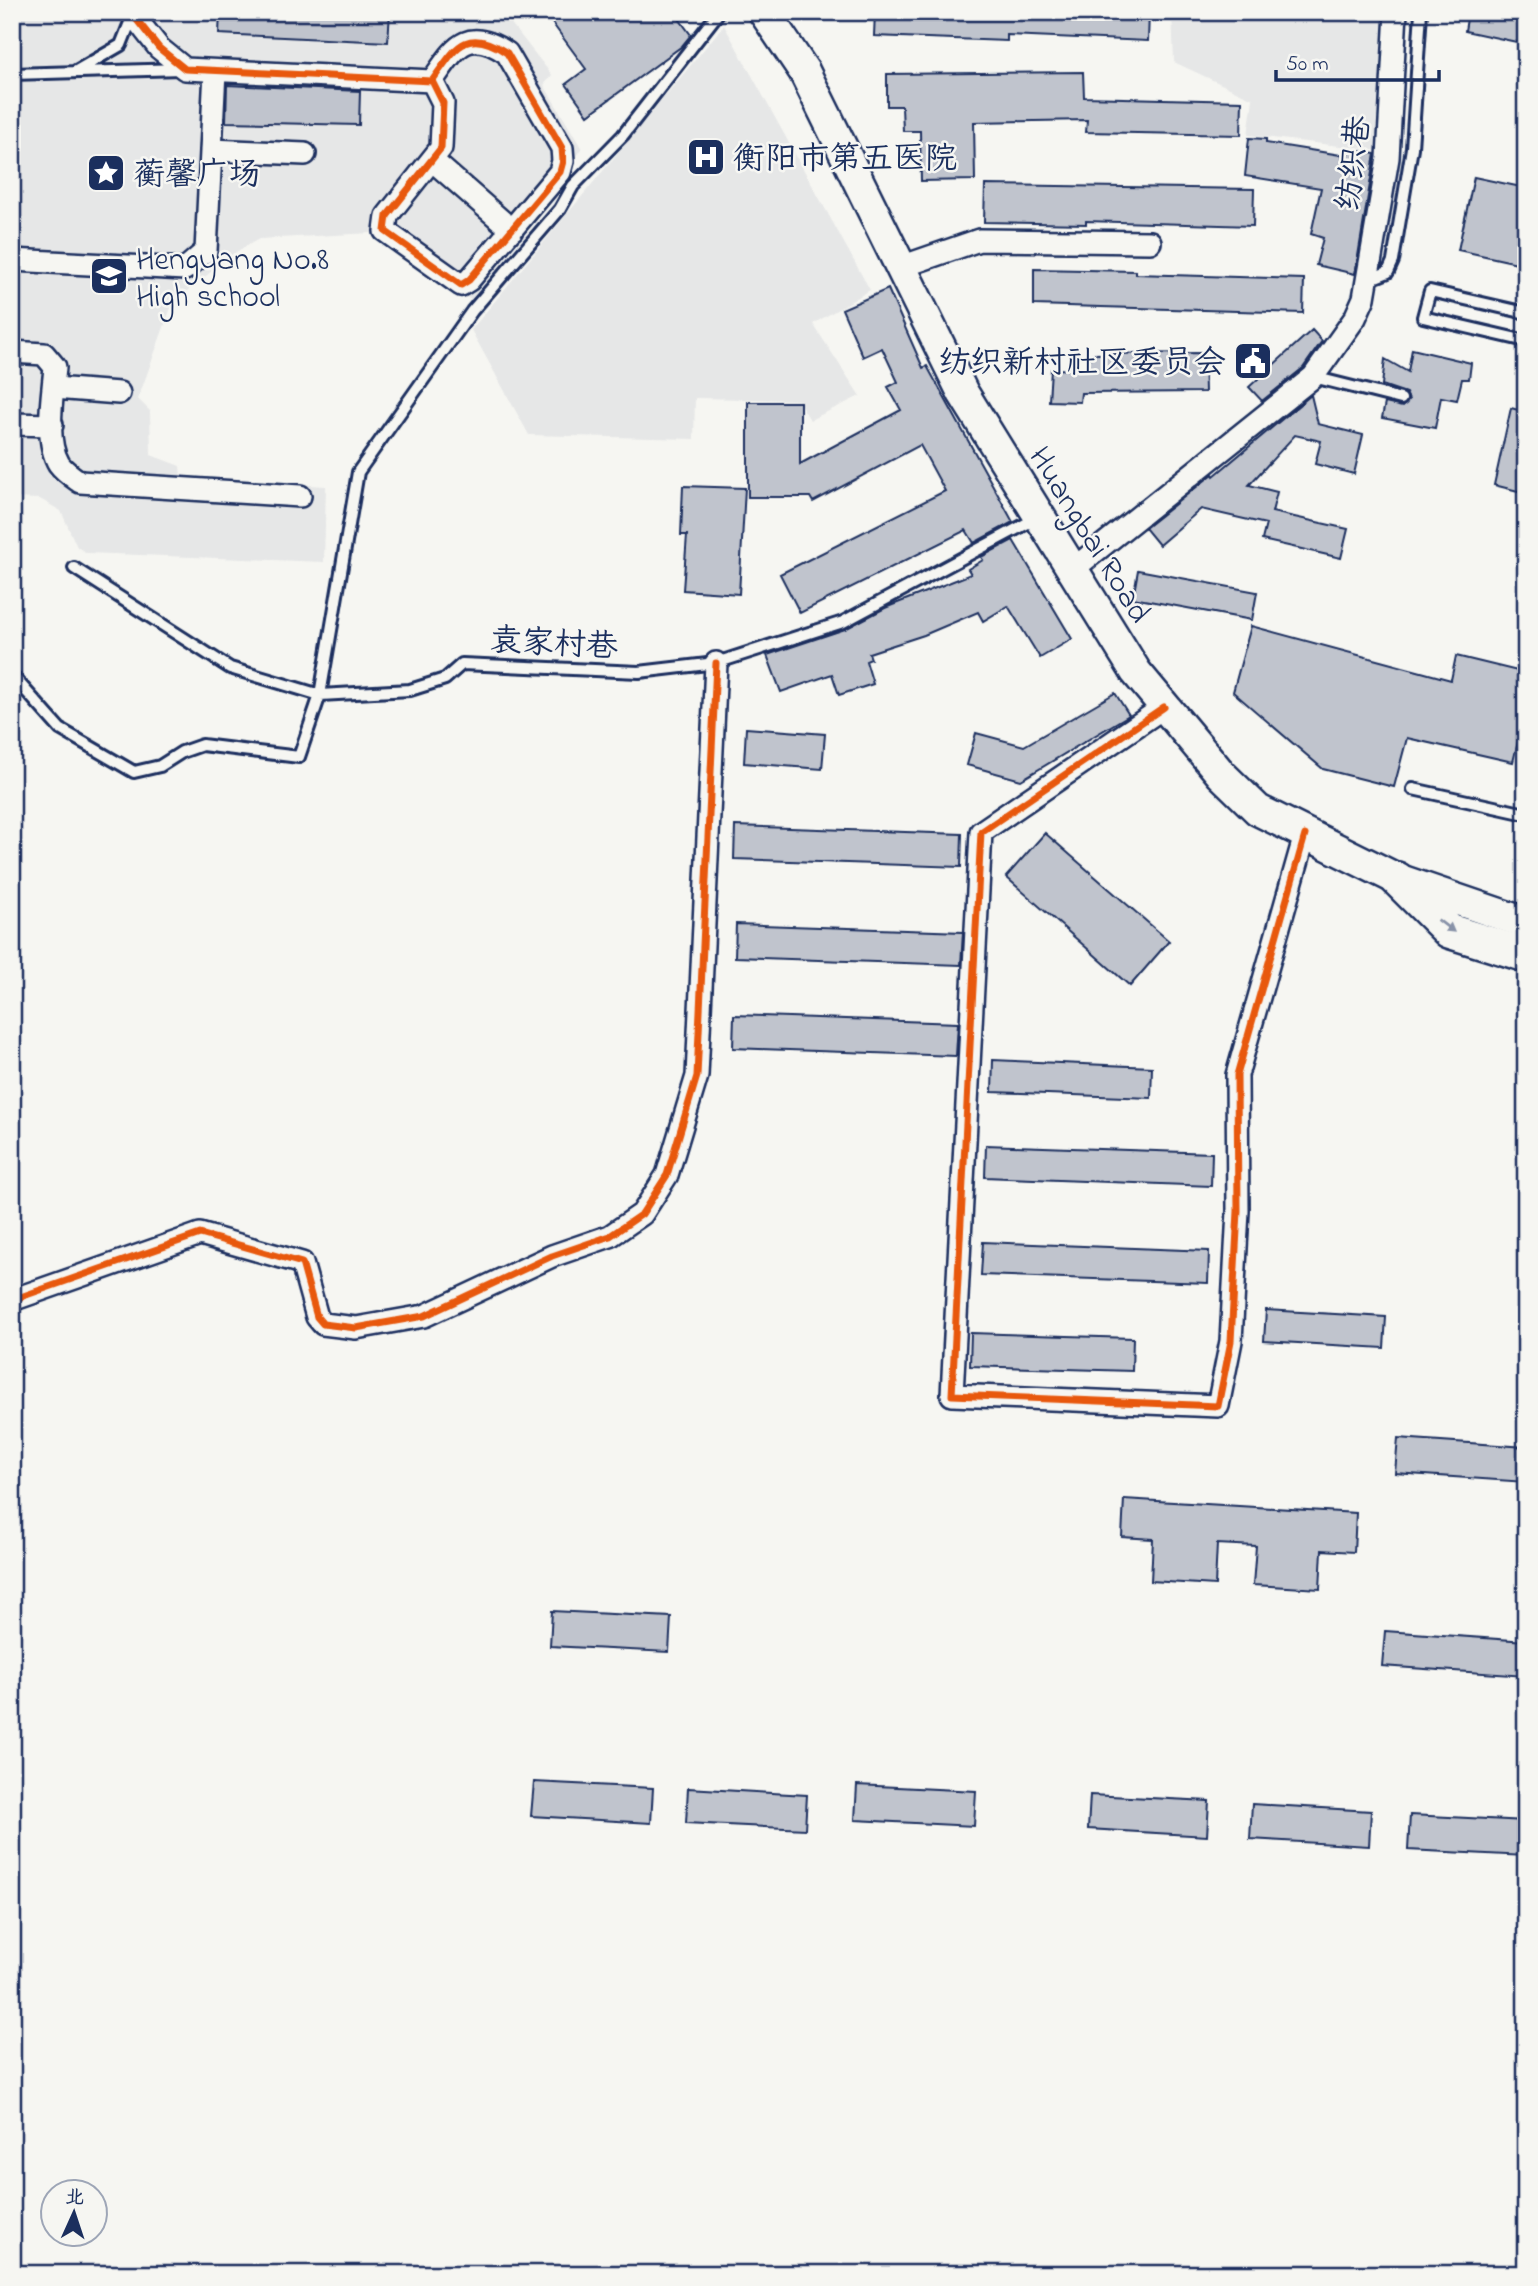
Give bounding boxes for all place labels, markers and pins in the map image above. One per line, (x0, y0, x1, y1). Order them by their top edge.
hospital icon: 衡阳市第五医院 (685, 136, 727, 178)
place label: 衡阳市第五医院 (733, 137, 957, 184)
place icon: 蘅馨广场 (85, 152, 127, 194)
place label: 蘅馨广场 (133, 153, 261, 200)
place label: Hengyang No.8 High school (136, 238, 329, 322)
school or university icon: Hengyang No.8 High school (88, 255, 130, 297)
public building icon: 纺织新村社区委员会 (1232, 340, 1274, 382)
place label: 纺织新村社区委员会 (938, 341, 1226, 388)

